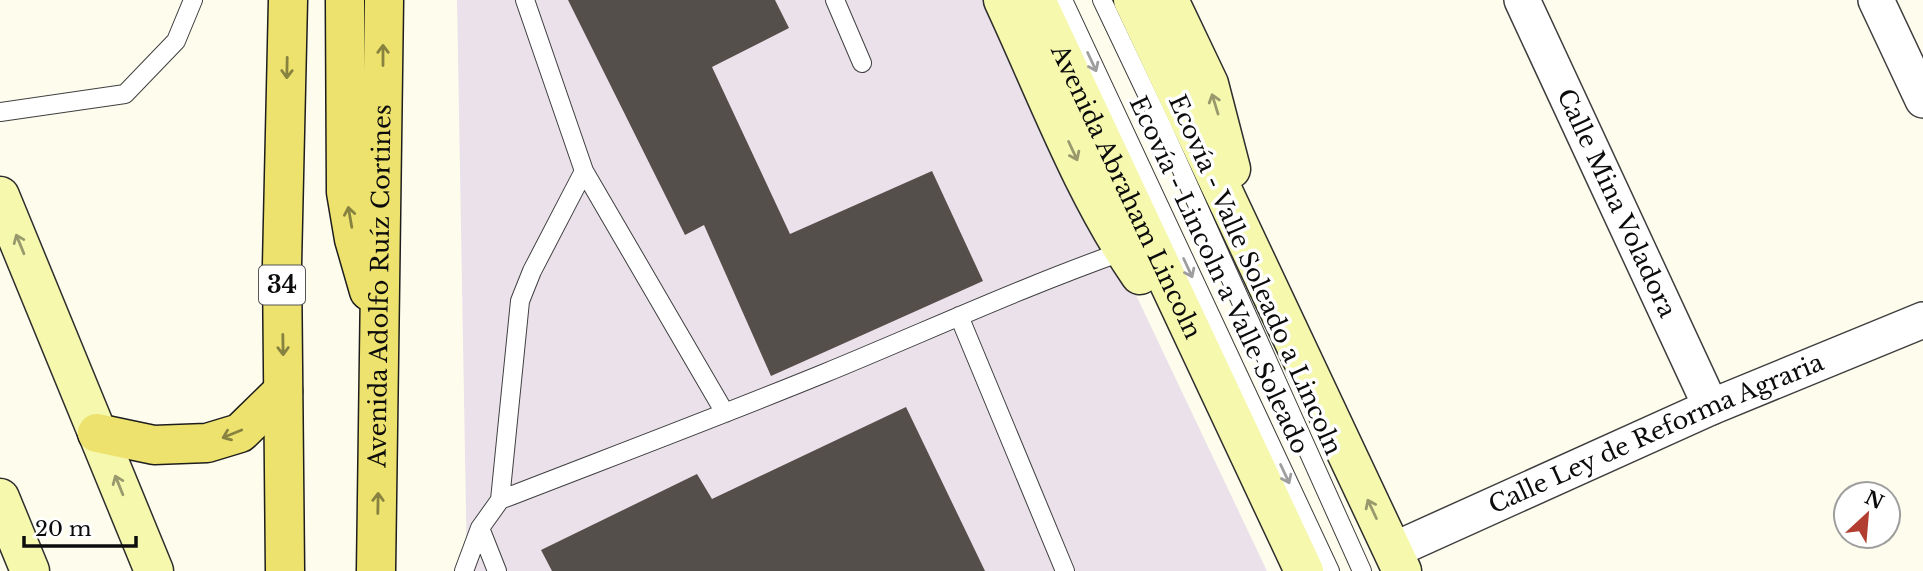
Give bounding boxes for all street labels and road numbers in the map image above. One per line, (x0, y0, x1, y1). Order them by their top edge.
street label: Avenida Abraham Lincoln (1045, 39, 1208, 343)
street label: Calle Mina Voladora (1551, 84, 1683, 323)
street label: Ecovía - Valle Soleado a Lincoln (1163, 90, 1348, 459)
street label: Ecovía - Lincoln a Valle Soleado (1124, 91, 1315, 458)
street label: Avenida Adolfo Ruíz Cortines (362, 104, 397, 469)
road number: 34 (259, 266, 305, 304)
street label: Calle Ley de Reforma Agraria (1484, 347, 1828, 519)

